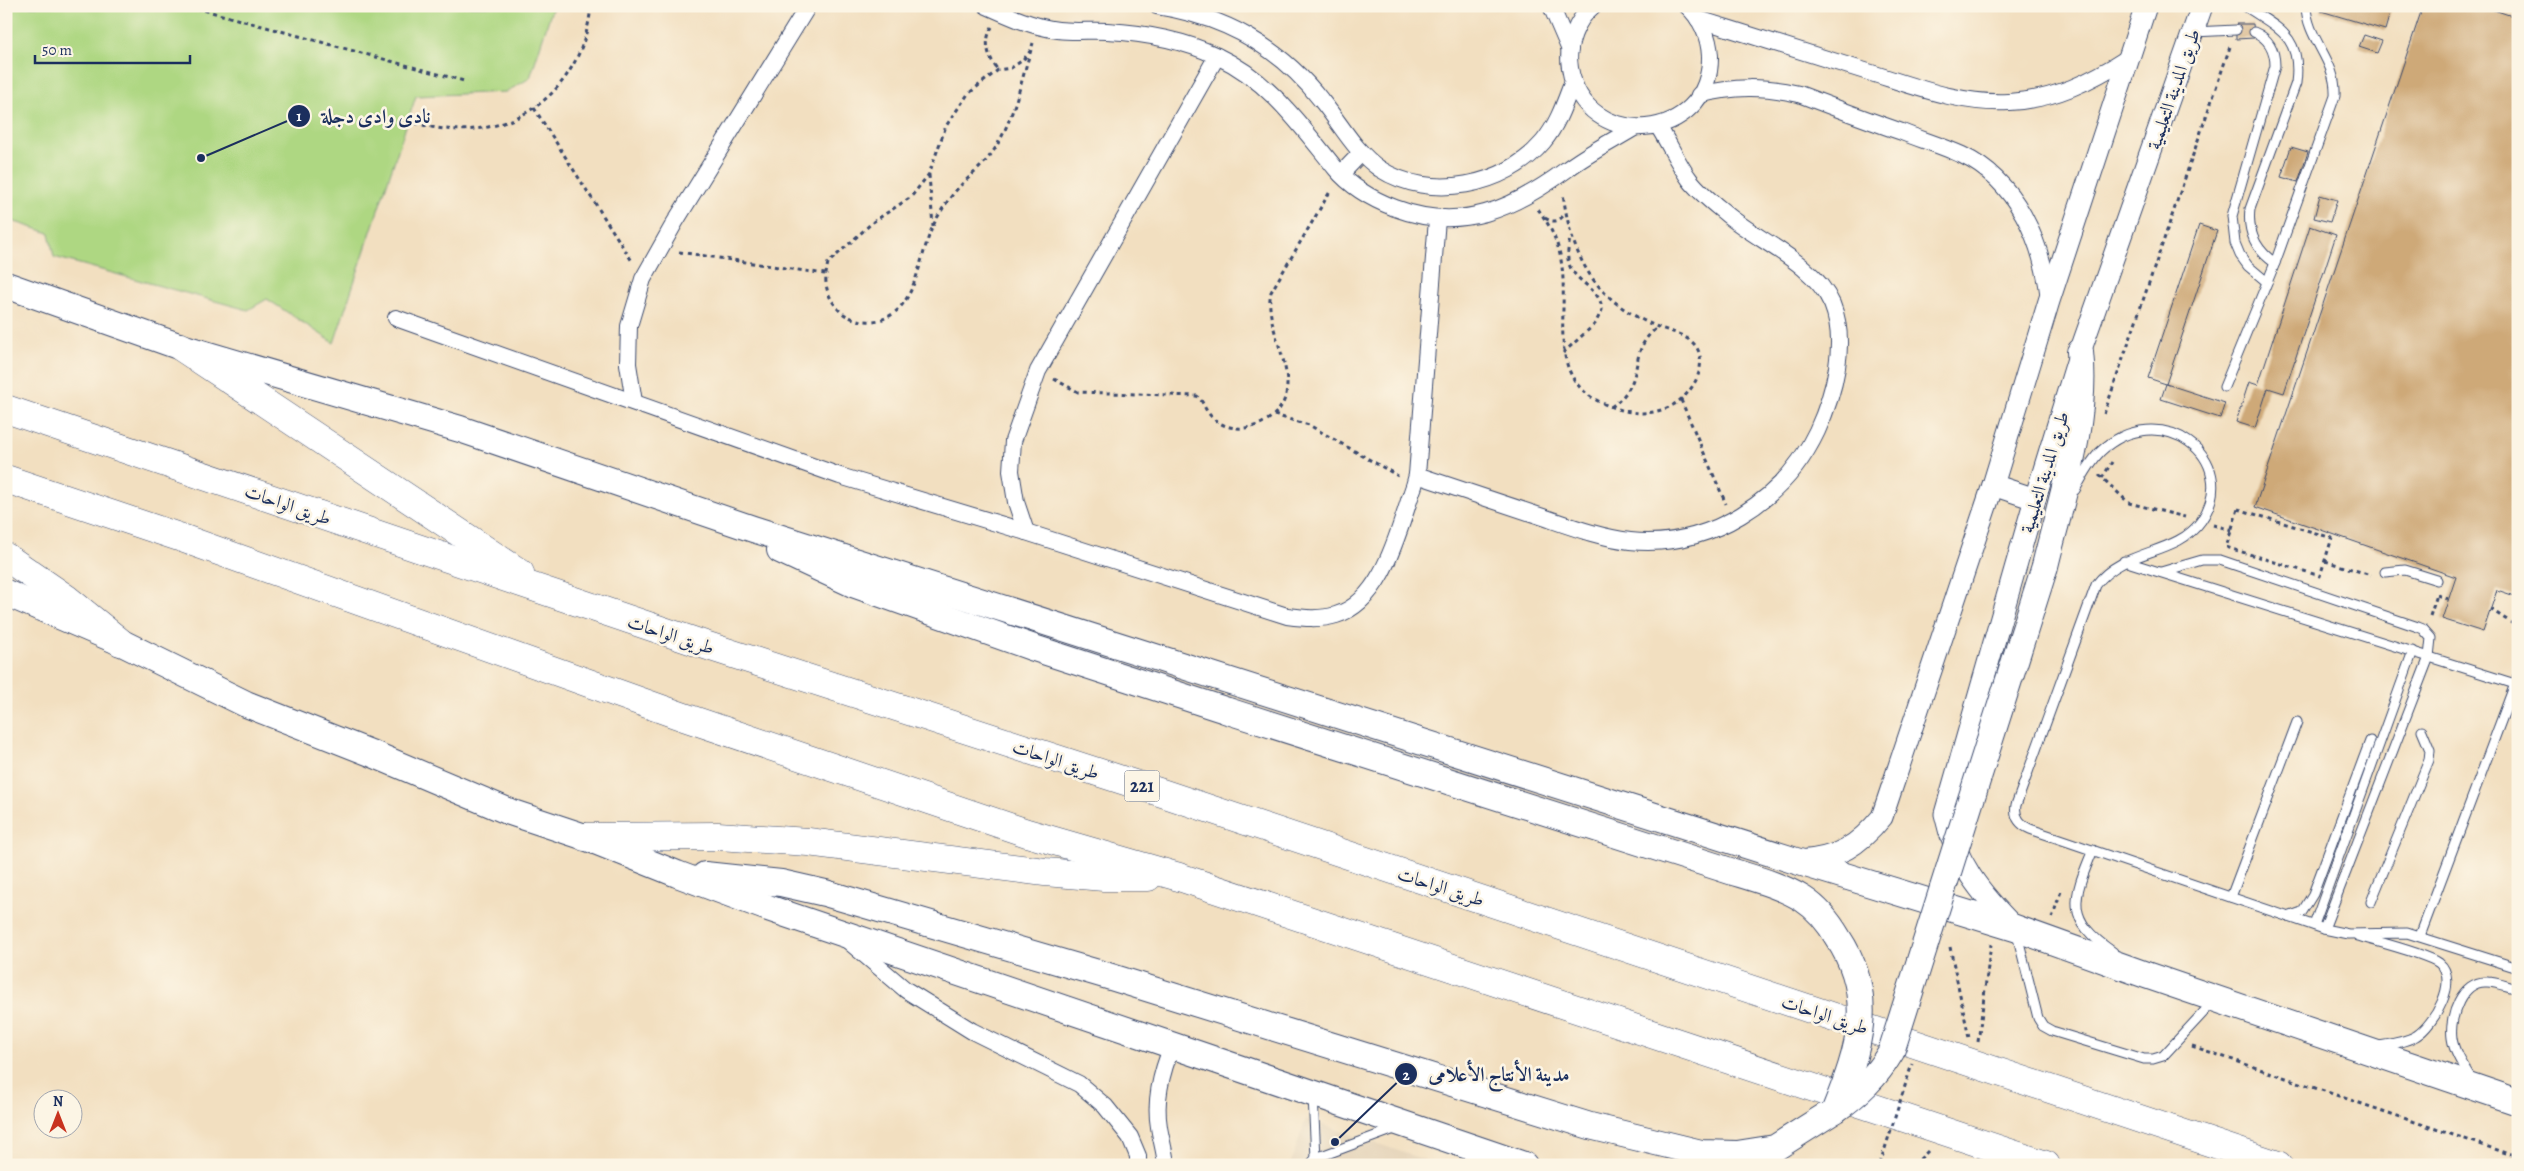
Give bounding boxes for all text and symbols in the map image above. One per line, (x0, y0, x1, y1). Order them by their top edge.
street label: طريق المدينة التعليمية (2141, 25, 2207, 153)
scale bar (35, 32, 190, 64)
text: 50 m (42, 40, 72, 60)
callout: نادى وادى دجلة (286, 98, 440, 133)
text: نادى وادى دجلة (319, 103, 431, 130)
text: 1 (296, 106, 302, 126)
street label: طريق المدينة التعليمية (2014, 408, 2076, 536)
street label: طريق الواحات (241, 478, 335, 532)
street label: طريق الواحات (624, 609, 718, 661)
street label: طريق الواحات (1009, 734, 1103, 786)
road number: 221 (1124, 770, 1160, 801)
street label: طريق الواحات (1394, 861, 1488, 913)
street label: طريق الواحات (1778, 989, 1872, 1041)
callout: مدينة الأنتاج الأعلامى (1393, 1057, 1579, 1092)
text: مدينة الأنتاج الأعلامى (1428, 1059, 1569, 1093)
text: 2 (1402, 1065, 1410, 1085)
north arrow (32, 1088, 82, 1138)
text: N (53, 1092, 63, 1111)

